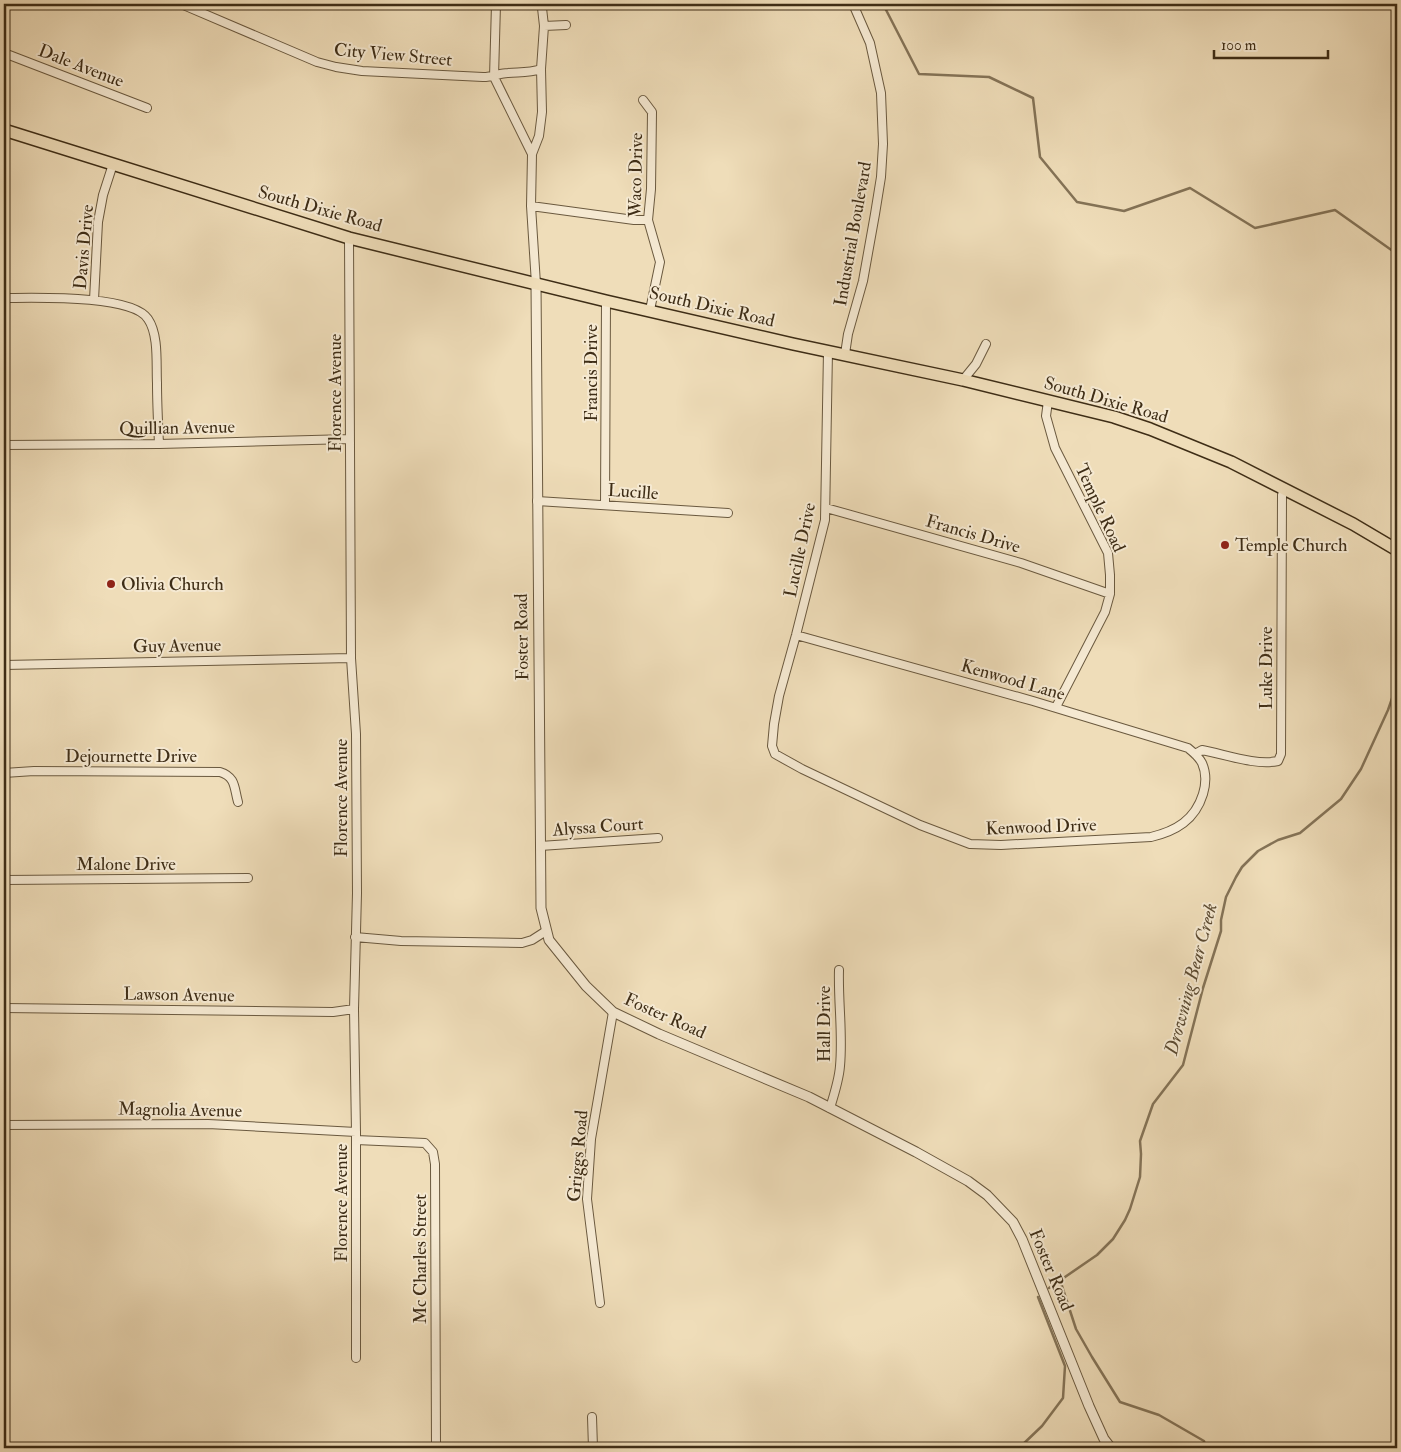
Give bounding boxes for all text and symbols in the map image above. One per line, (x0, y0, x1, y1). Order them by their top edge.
scale bar (1214, 28, 1327, 60)
text: 100 m (1221, 36, 1257, 55)
street label: City View Street (333, 38, 453, 72)
street label: Dale Avenue (35, 39, 128, 93)
street label: Waco Drive (624, 132, 648, 219)
street label: Industrial Boulevard (829, 160, 877, 308)
street label: South Dixie Road (255, 180, 385, 238)
street label: Davis Drive (69, 203, 99, 291)
street label: South Dixie Road (647, 281, 777, 333)
street label: Francis Drive (580, 324, 603, 422)
street label: Florence Avenue (324, 333, 347, 452)
street label: South Dixie Road (1041, 371, 1171, 429)
street label: Quillian Avenue (119, 415, 236, 441)
street label: Temple Road (1070, 460, 1131, 556)
street label: Lucille (607, 479, 660, 505)
street label: Lucille Drive (779, 500, 821, 599)
street label: Francis Drive (923, 510, 1023, 559)
place label: Temple Church (1235, 534, 1348, 557)
marker: Temple Church (1219, 539, 1231, 551)
place label: Olivia Church (121, 573, 224, 596)
marker: Olivia Church (105, 578, 117, 590)
street label: Foster Road (510, 593, 534, 681)
street label: Luke Drive (1255, 626, 1278, 710)
street label: Guy Avenue (133, 634, 222, 658)
street label: Kenwood Lane (958, 654, 1068, 706)
street label: Florence Avenue (330, 738, 353, 857)
street label: Dejournette Drive (65, 745, 198, 768)
street label: Alyssa Court (551, 812, 644, 842)
street label: Kenwood Drive (985, 814, 1097, 840)
street label: Malone Drive (76, 853, 176, 876)
water label: Drowning Bear Creek (1159, 900, 1223, 1058)
street label: Lawson Avenue (123, 983, 235, 1007)
street label: Hall Drive (813, 985, 836, 1062)
street label: Foster Road (621, 988, 710, 1044)
street label: Magnolia Avenue (118, 1097, 243, 1123)
street label: Griggs Road (563, 1109, 593, 1203)
street label: Florence Avenue (330, 1143, 353, 1262)
street label: Mc Charles Street (409, 1194, 432, 1324)
street label: Foster Road (1023, 1225, 1079, 1315)

